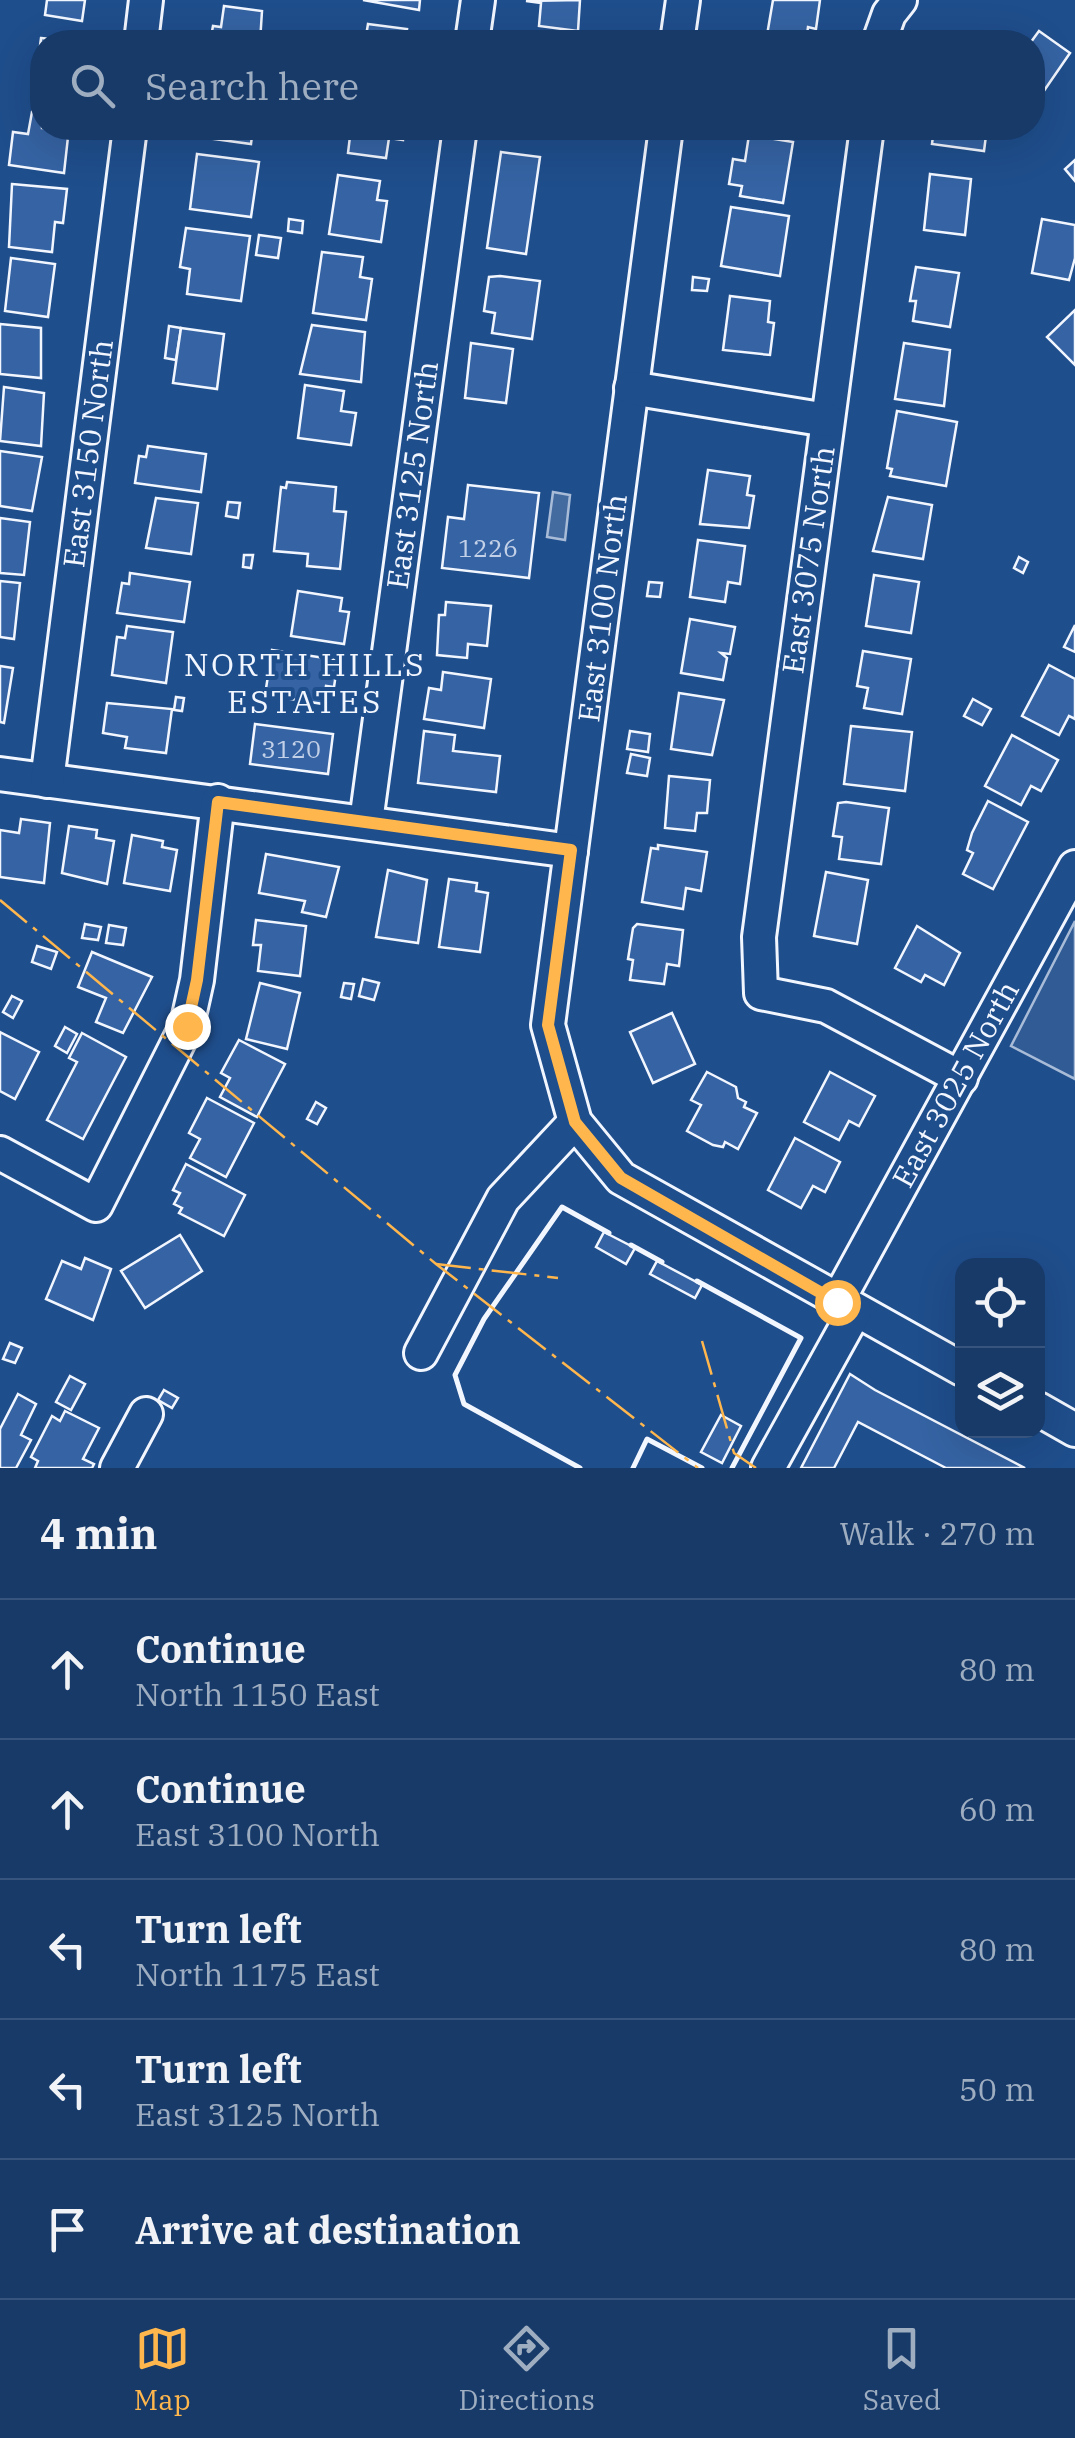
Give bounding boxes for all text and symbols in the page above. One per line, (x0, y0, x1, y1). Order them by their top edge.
search box (30, 30, 1045, 140)
icon: search (65, 58, 120, 113)
text: Search here (145, 61, 359, 110)
street label: East 3150 North (53, 337, 121, 570)
street label: East 3125 North (377, 359, 446, 591)
street label: East 3075 North (772, 443, 843, 676)
street label: East 3100 North (568, 492, 635, 724)
house number: 1226 (458, 531, 518, 564)
district label: NORTH HILLS ESTATES (184, 643, 426, 722)
house number: 3120 (261, 732, 321, 765)
street label: East 3025 North (883, 974, 1027, 1194)
route end (165, 1004, 211, 1050)
map controls (955, 1258, 1045, 1438)
button: locate (955, 1258, 1045, 1348)
route start (815, 1280, 861, 1326)
button: layers (955, 1348, 1045, 1438)
text: 4 min (40, 1506, 158, 1561)
text: Walk · 270 m (839, 1512, 1035, 1554)
text: Continue (135, 1624, 306, 1673)
icon: ahead (40, 1642, 95, 1697)
text: 80 m (959, 1648, 1035, 1690)
text: North 1150 East (135, 1673, 380, 1715)
text: Continue (135, 1764, 306, 1813)
icon: ahead (40, 1782, 95, 1837)
text: 60 m (959, 1788, 1035, 1830)
text: East 3100 North (135, 1813, 380, 1855)
text: Turn left (135, 1904, 302, 1953)
icon: left (40, 1922, 95, 1977)
text: 80 m (959, 1928, 1035, 1970)
text: North 1175 East (135, 1953, 380, 1995)
text: Turn left (135, 2044, 302, 2093)
icon: left (40, 2062, 95, 2117)
text: 50 m (959, 2068, 1035, 2110)
text: East 3125 North (135, 2093, 380, 2135)
icon: arrive (40, 2202, 95, 2257)
text: Arrive at destination (135, 2205, 521, 2254)
tab: Map (134, 2321, 191, 2418)
tab: Directions (458, 2321, 595, 2418)
tab: Saved (863, 2321, 941, 2418)

